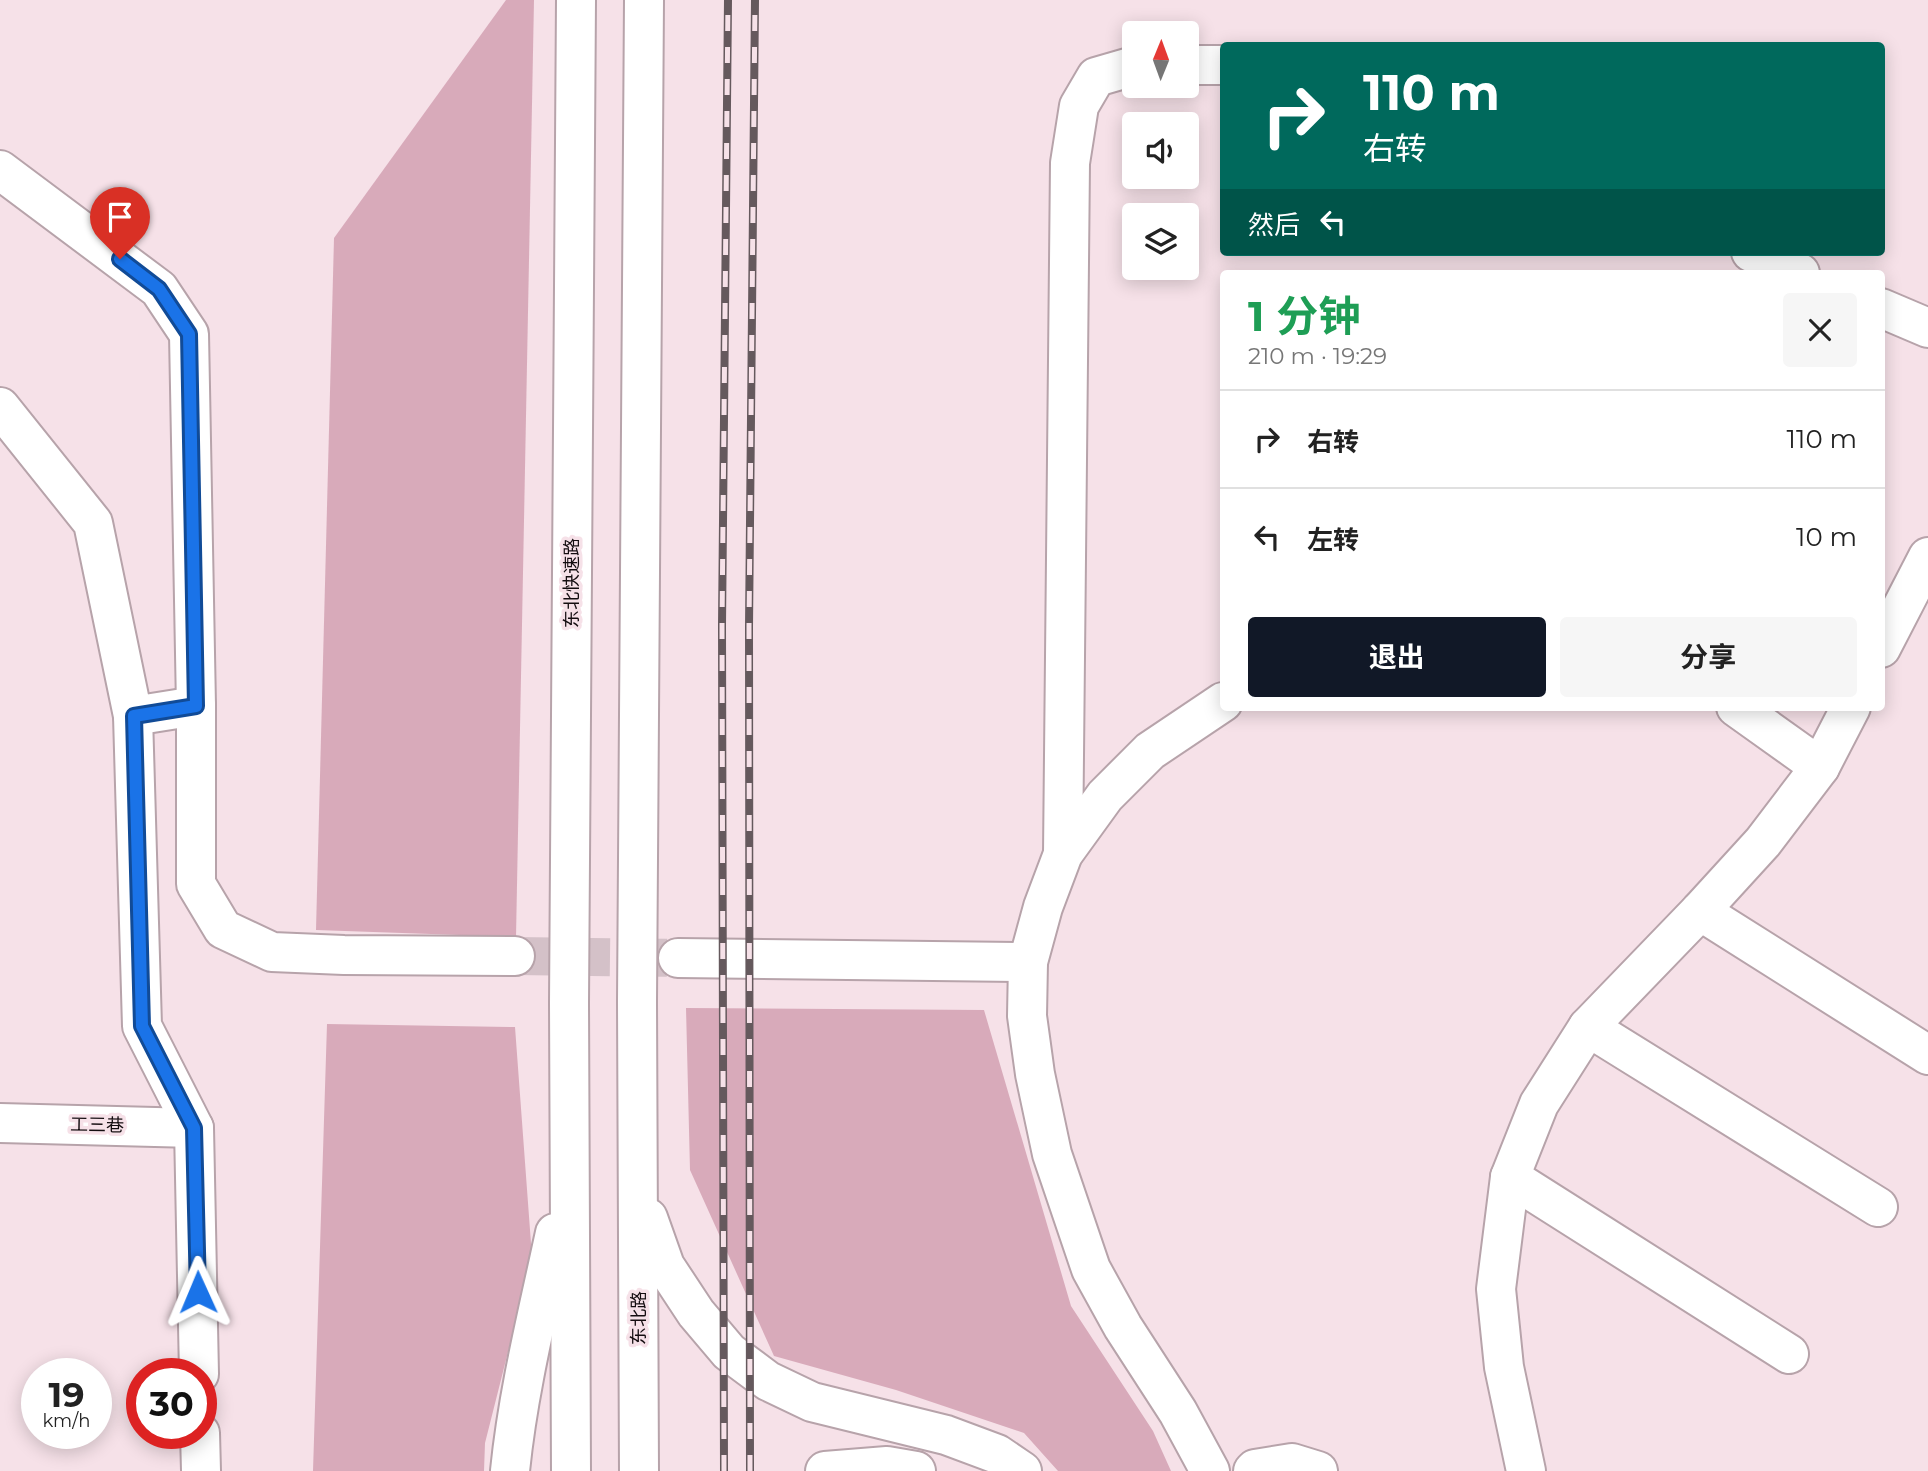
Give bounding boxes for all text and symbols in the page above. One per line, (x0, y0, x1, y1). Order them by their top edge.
north arrow (1122, 21, 1199, 98)
map controls (1122, 21, 1199, 280)
text: 110 m (1363, 63, 1500, 122)
icon: right (1248, 70, 1339, 161)
button: sound (1122, 112, 1199, 189)
text: 右转 (1363, 129, 1427, 168)
pin (90, 187, 150, 259)
icon: arrive (101, 198, 139, 236)
button: layers (1122, 203, 1199, 280)
icon: left (1314, 203, 1352, 241)
text: 然后 (1248, 209, 1300, 241)
text: 1 分钟 (1248, 290, 1360, 342)
button: close (1783, 293, 1857, 367)
text: 210 m · 19:29 (1248, 342, 1387, 370)
icon: right (1248, 420, 1286, 458)
text: 110 m (1787, 423, 1857, 455)
text: 右转 (1307, 426, 1359, 458)
icon: left (1248, 518, 1286, 556)
text: 10 m (1796, 521, 1857, 553)
text: 左转 (1307, 524, 1359, 556)
street label: 东北快速路 (561, 538, 583, 628)
button: 退出 (1248, 617, 1546, 697)
button: 分享 (1560, 617, 1857, 697)
street label: 工三巷 (70, 1114, 124, 1136)
position arrow (161, 1255, 235, 1329)
street label: 东北路 (628, 1291, 650, 1345)
speed limit sign: 30 (126, 1358, 217, 1449)
text: 19 (48, 1373, 85, 1416)
text: km/h (42, 1410, 91, 1432)

